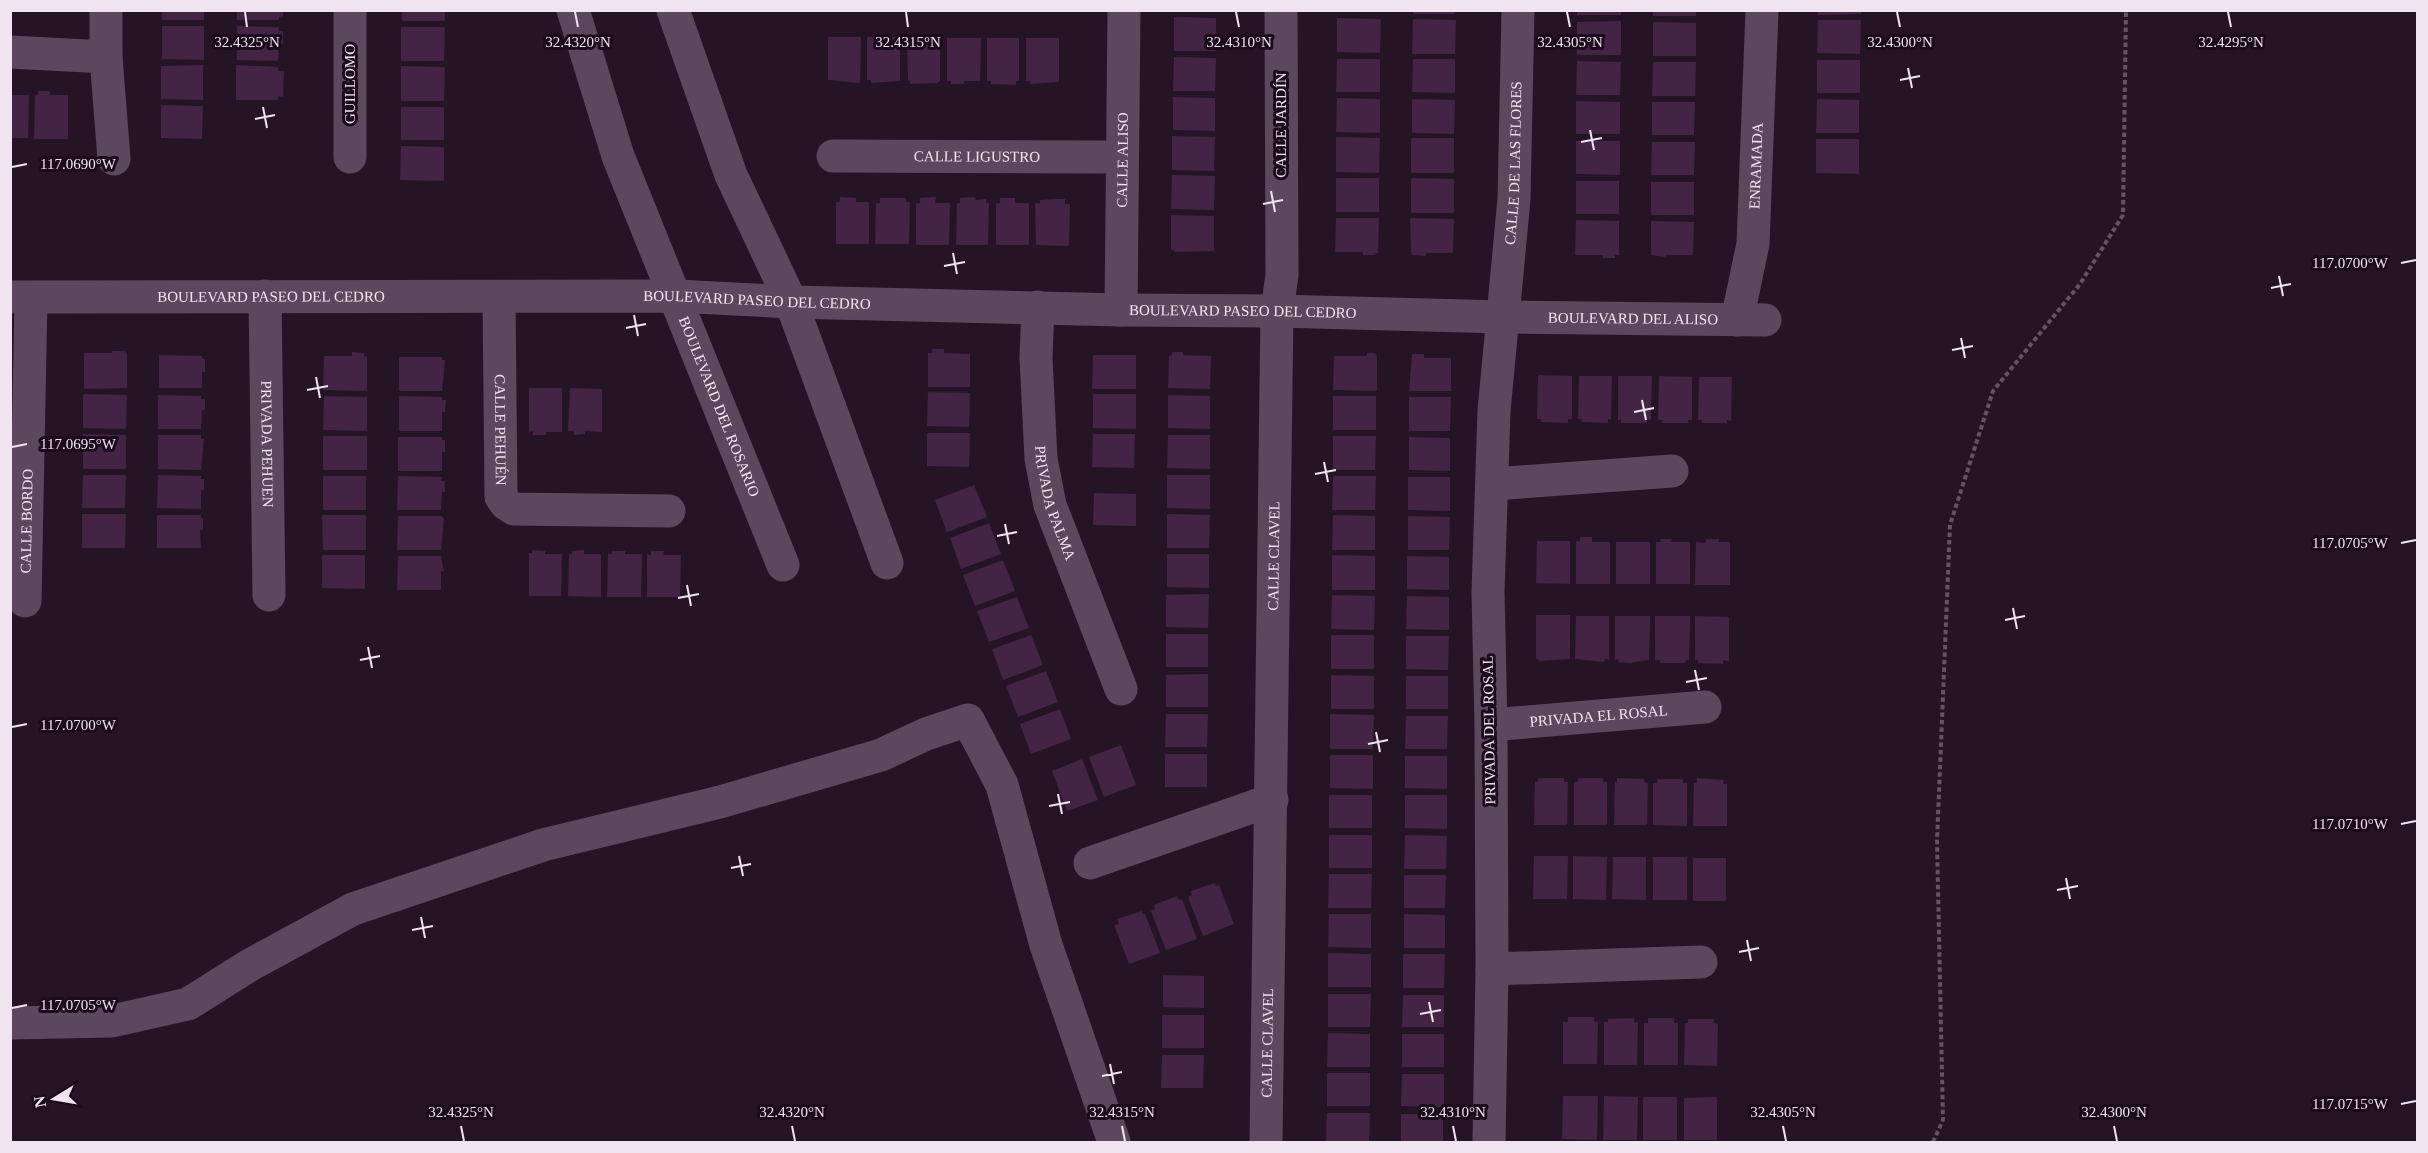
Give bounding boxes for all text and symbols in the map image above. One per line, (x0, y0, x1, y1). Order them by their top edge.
text: 32.4325°N (214, 34, 280, 50)
text: 32.4320°N (545, 34, 611, 50)
text: 32.4315°N (875, 34, 941, 50)
text: 32.4310°N (1206, 34, 1272, 50)
text: 32.4305°N (1537, 34, 1603, 50)
text: 32.4300°N (1867, 34, 1933, 50)
text: 32.4295°N (2198, 34, 2264, 50)
street label: GUILLOMO (342, 44, 358, 124)
street label: CALLE JARDÍN (1273, 72, 1289, 178)
street label: CALLE DE LAS FLORES (1502, 81, 1524, 246)
street label: CALLE ALISO (1114, 112, 1131, 208)
street label: ENRAMADA (1746, 122, 1766, 209)
street label: CALLE LIGUSTRO (914, 148, 1040, 165)
text: 117.0690°W (40, 156, 117, 172)
text: 117.0700°W (2312, 255, 2389, 271)
street label: BOULEVARD PASEO DEL CEDRO (157, 288, 385, 305)
street label: BOULEVARD PASEO DEL CEDRO (643, 288, 871, 312)
street label: BOULEVARD PASEO DEL CEDRO (1129, 302, 1357, 321)
street label: BOULEVARD DEL ALISO (1548, 310, 1718, 327)
street label: BOULEVARD DEL ROSARIO (676, 314, 763, 499)
street label: CALLE PEHUÉN (492, 374, 509, 486)
street label: PRIVADA PEHUEN (258, 380, 276, 508)
text: 117.0695°W (40, 436, 117, 452)
street label: PRIVADA PALMA (1032, 445, 1079, 563)
street label: CALLE BORDO (18, 468, 36, 574)
street label: CALLE CLAVEL (1265, 501, 1282, 611)
text: 117.0705°W (2312, 535, 2389, 551)
street label: PRIVADA DEL ROSAL (1480, 655, 1498, 805)
street label: PRIVADA EL ROSAL (1529, 702, 1668, 730)
text: 117.0700°W (40, 717, 117, 733)
text: 117.0710°W (2312, 816, 2389, 832)
street label: CALLE CLAVEL (1259, 988, 1276, 1098)
text: 117.0705°W (40, 997, 117, 1013)
north arrow (24, 1069, 84, 1129)
text: N (30, 1094, 49, 1109)
text: 117.0715°W (2312, 1096, 2389, 1112)
text: 32.4325°N (428, 1104, 494, 1120)
text: 32.4320°N (759, 1104, 825, 1120)
text: 32.4315°N (1089, 1104, 1155, 1120)
text: 32.4310°N (1420, 1104, 1486, 1120)
text: 32.4305°N (1750, 1104, 1816, 1120)
text: 32.4300°N (2081, 1104, 2147, 1120)

